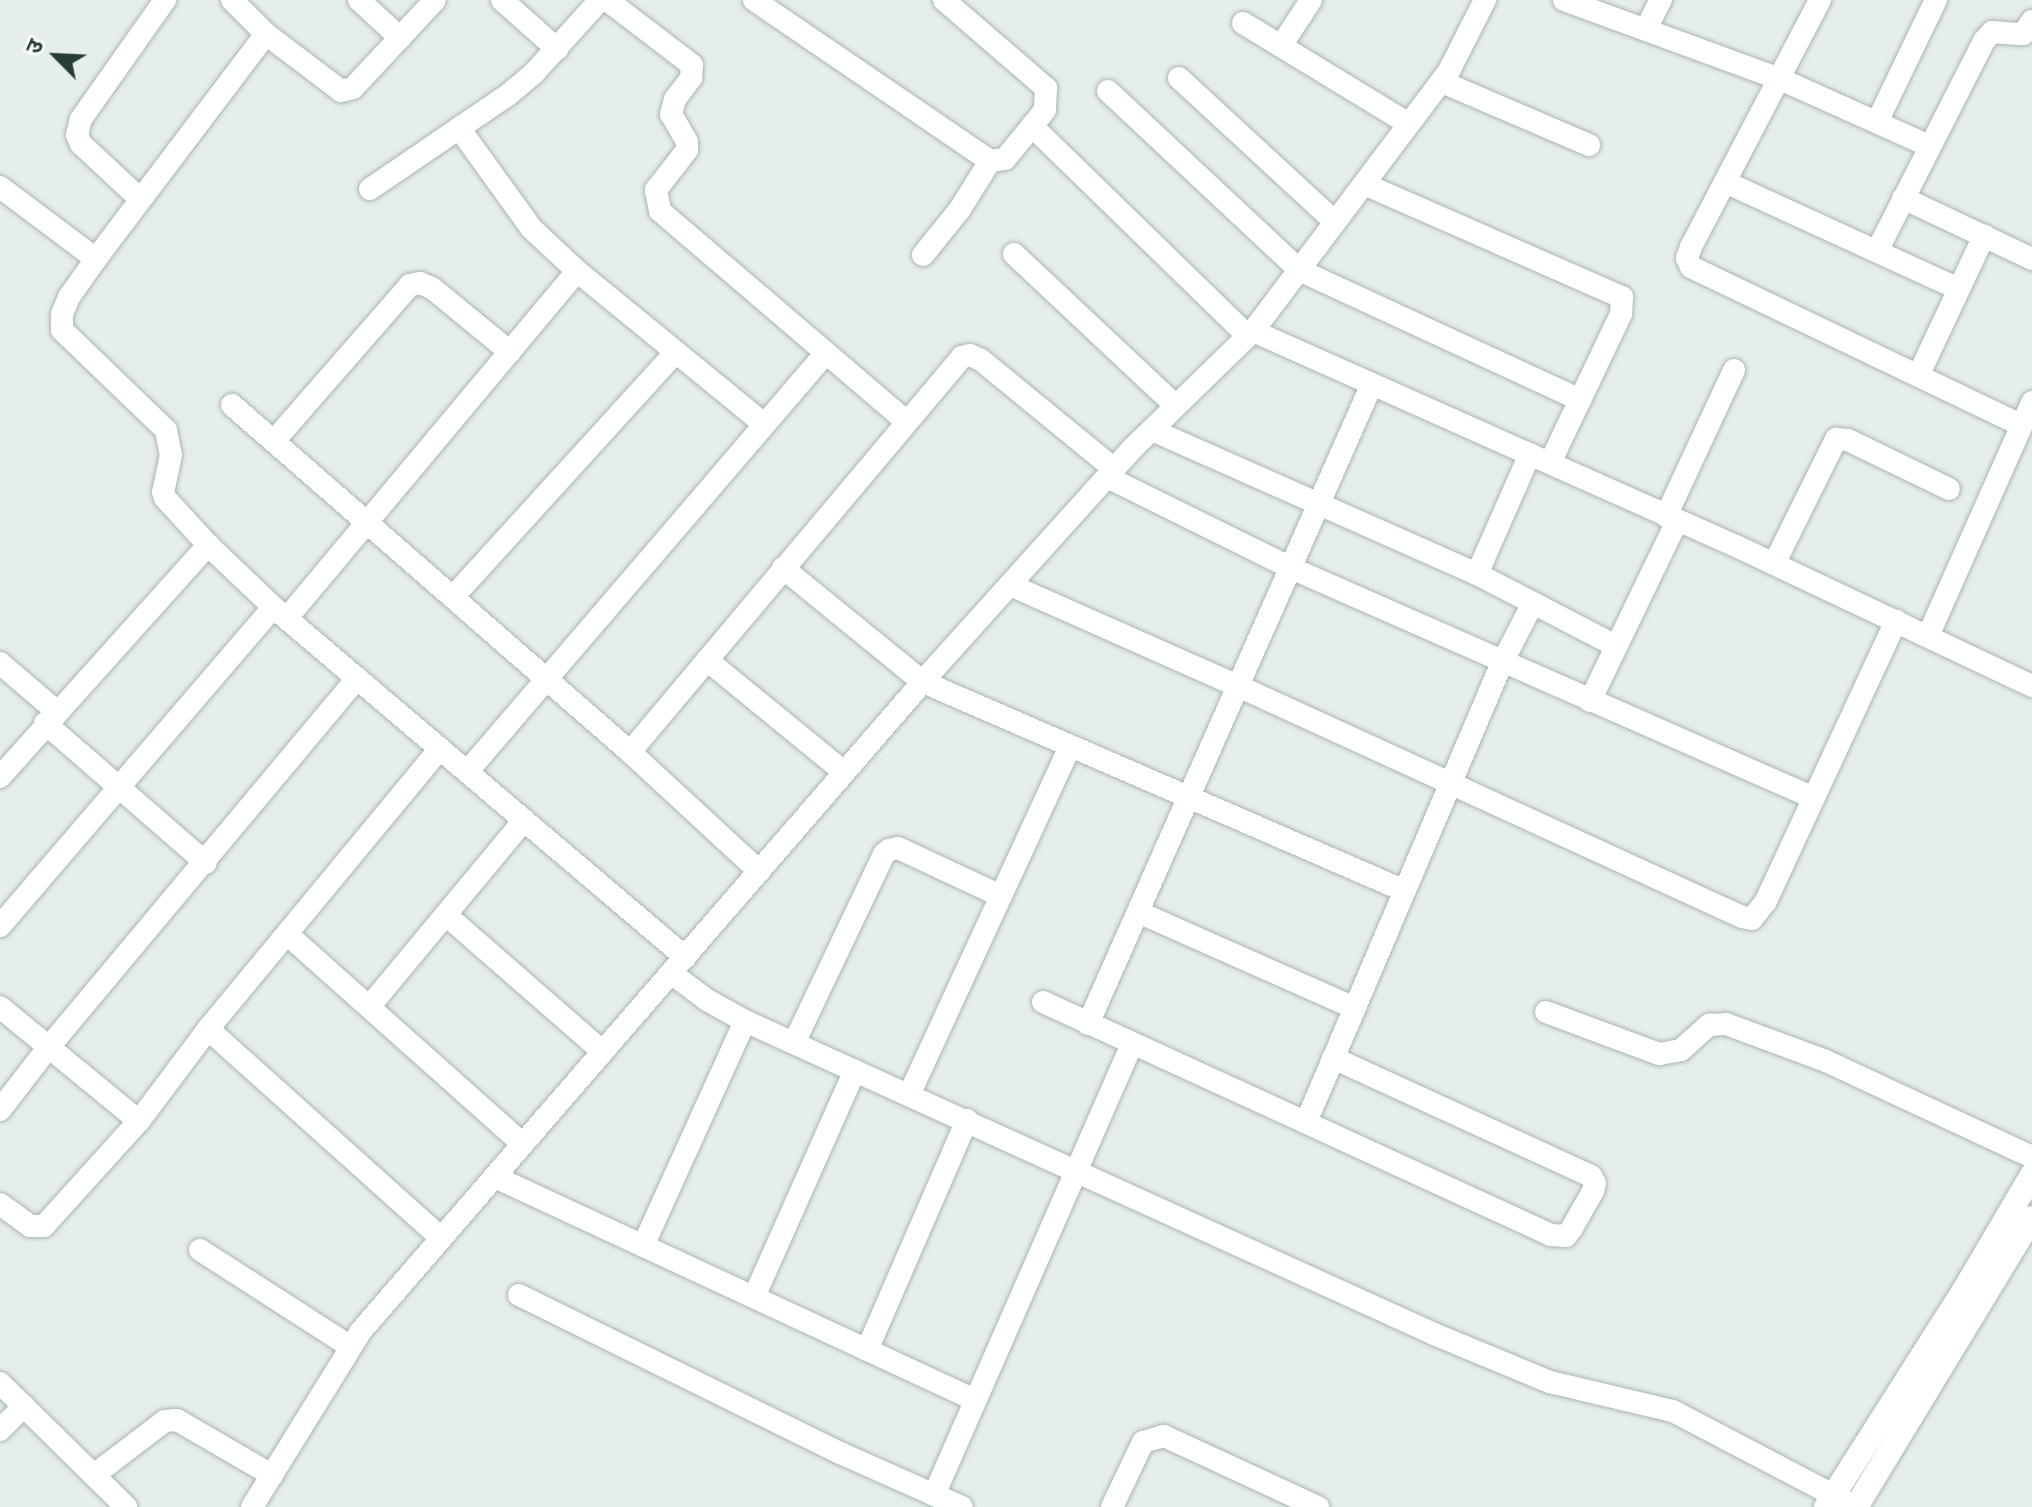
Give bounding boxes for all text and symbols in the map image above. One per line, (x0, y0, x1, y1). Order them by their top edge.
north arrow (16, 16, 96, 96)
text: उ (16, 33, 52, 59)

